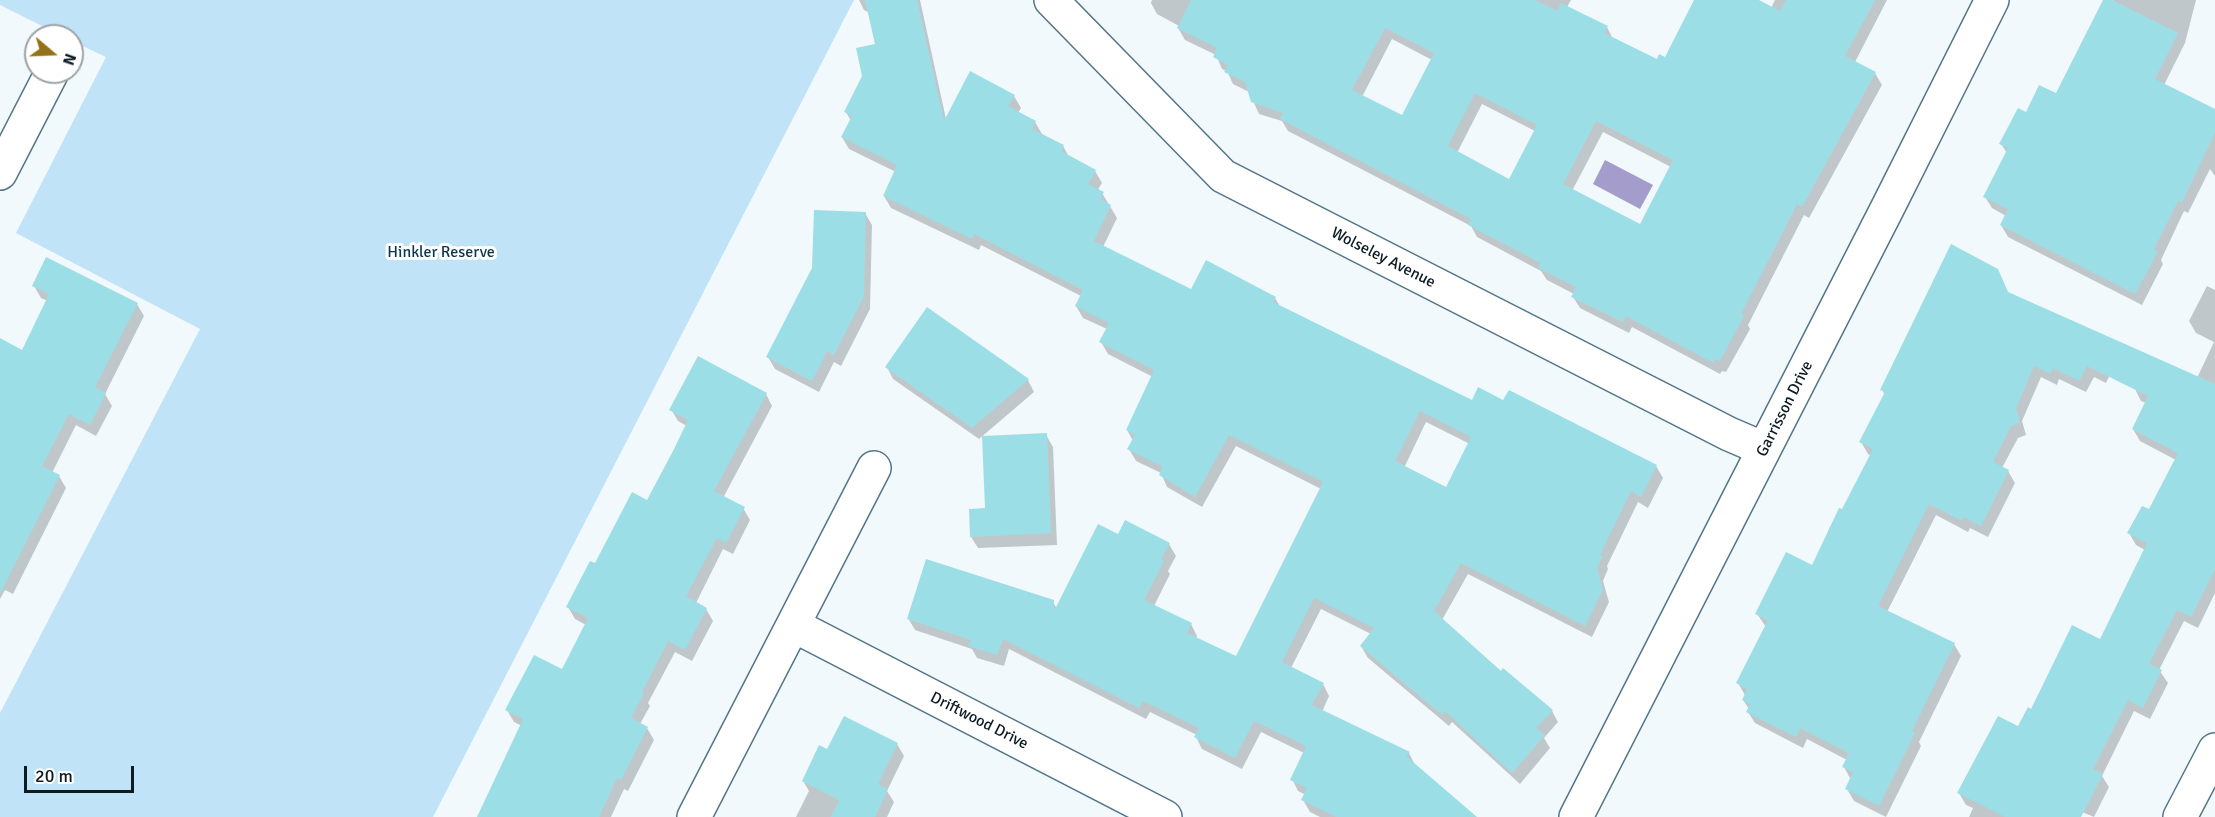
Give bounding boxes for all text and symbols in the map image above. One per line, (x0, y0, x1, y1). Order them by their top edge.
north arrow (24, 24, 84, 84)
text: N (58, 51, 80, 68)
street label: Wolseley Avenue (1328, 223, 1438, 293)
park label: Hinkler Reserve (387, 243, 495, 263)
street label: Garrisson Drive (1753, 358, 1817, 460)
street label: Driftwood Drive (927, 688, 1031, 754)
scale bar (27, 754, 136, 792)
text: 20 m (35, 765, 73, 787)

